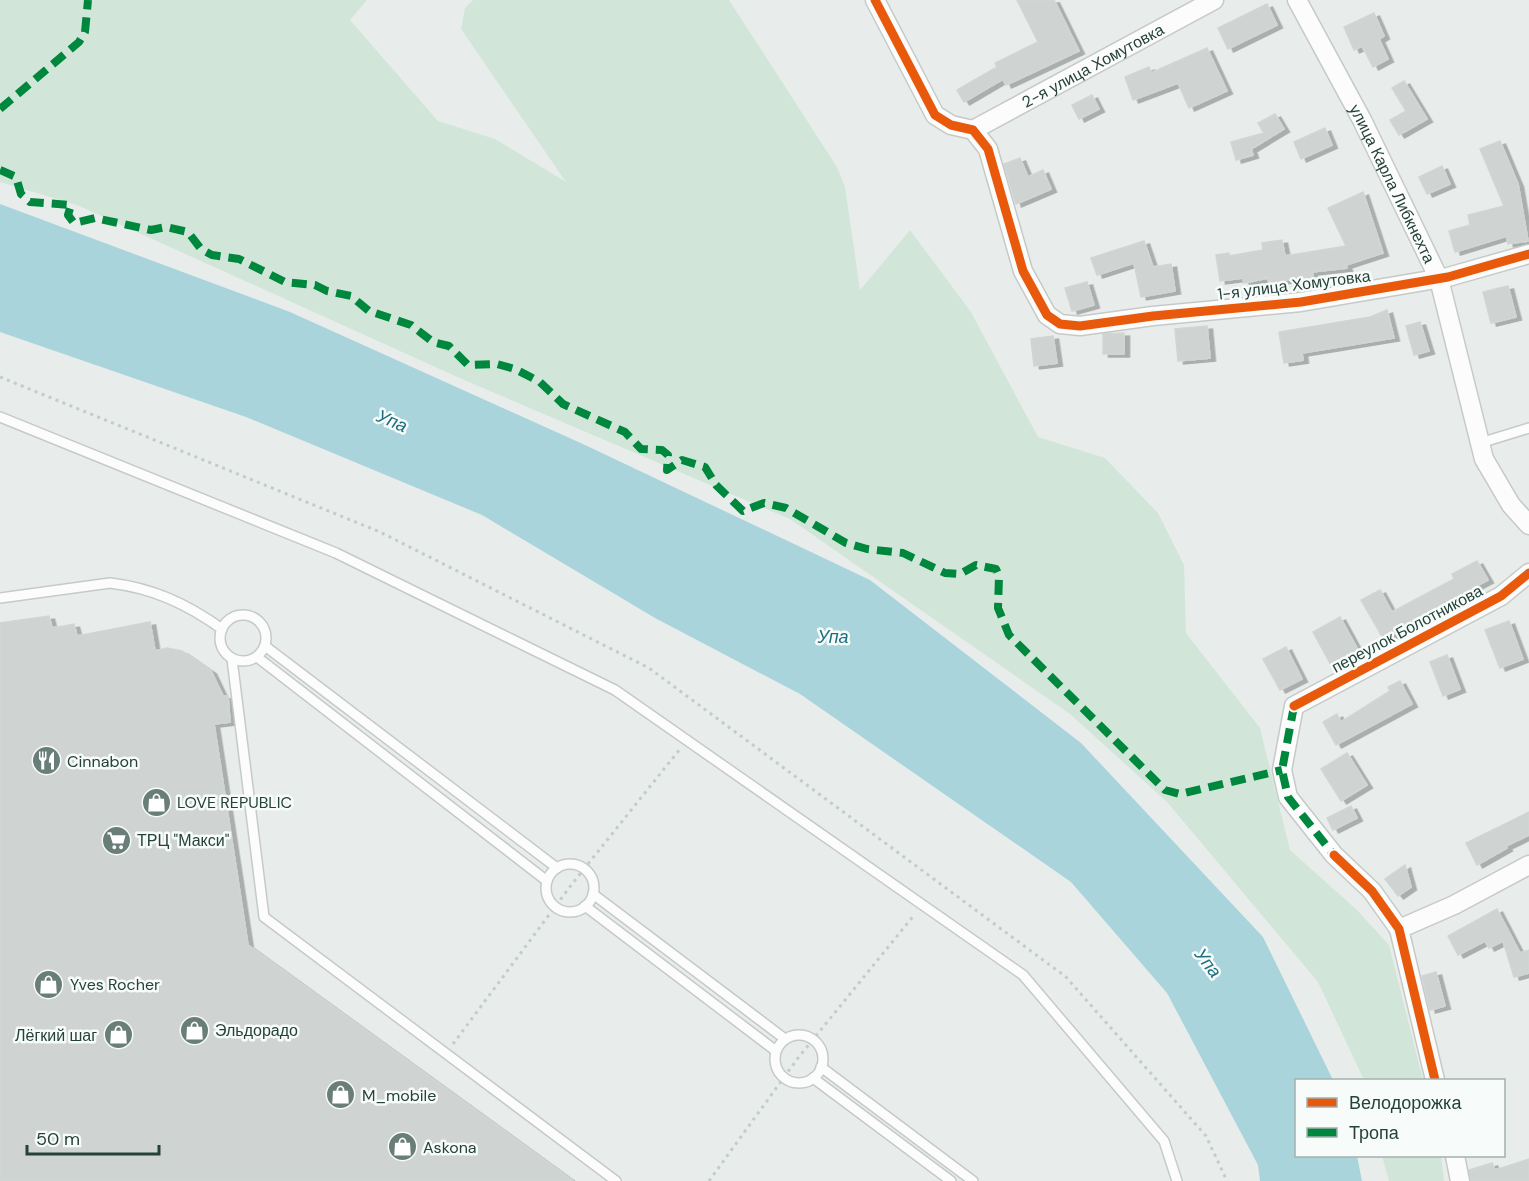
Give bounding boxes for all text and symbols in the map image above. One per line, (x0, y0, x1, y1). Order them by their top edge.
street label: 2-я улица Хомутовка (1018, 19, 1168, 112)
street label: улица Карла Либкнехта (1345, 100, 1440, 267)
street label: 1-я улица Хомутовка (1216, 265, 1372, 305)
water label: Упа (372, 403, 411, 438)
street label: переулок Болотникова (1328, 580, 1486, 678)
water label: Упа (816, 625, 849, 649)
restaurant icon: Cinnabon (30, 745, 62, 777)
place label: Cinnabon (67, 751, 138, 772)
shop icon: LOVE REPUBLIC (140, 786, 172, 818)
place label: LOVE REPUBLIC (177, 792, 292, 813)
supermarket icon: ТРЦ "Макси" (100, 824, 132, 856)
place label: ТРЦ "Макси" (137, 830, 230, 851)
water label: Упа (1188, 943, 1227, 983)
shop icon: Yves Rocher (33, 968, 65, 1000)
place label: Yves Rocher (70, 974, 160, 995)
shop icon: Эльдорадо (178, 1014, 210, 1046)
shop icon: Лёгкий шаг (102, 1019, 134, 1051)
place label: Эльдорадо (215, 1020, 298, 1041)
place label: Лёгкий шаг (15, 1025, 97, 1046)
shop icon: M_mobile (325, 1079, 357, 1111)
legend (1295, 1079, 1505, 1157)
place label: M_mobile (362, 1085, 436, 1106)
text: Велодорожка (1349, 1091, 1462, 1115)
scale bar (27, 1118, 159, 1156)
text: Тропа (1349, 1121, 1400, 1145)
text: 50 m (36, 1127, 80, 1151)
shop icon: Askona (386, 1131, 418, 1163)
place label: Askona (423, 1137, 477, 1158)

